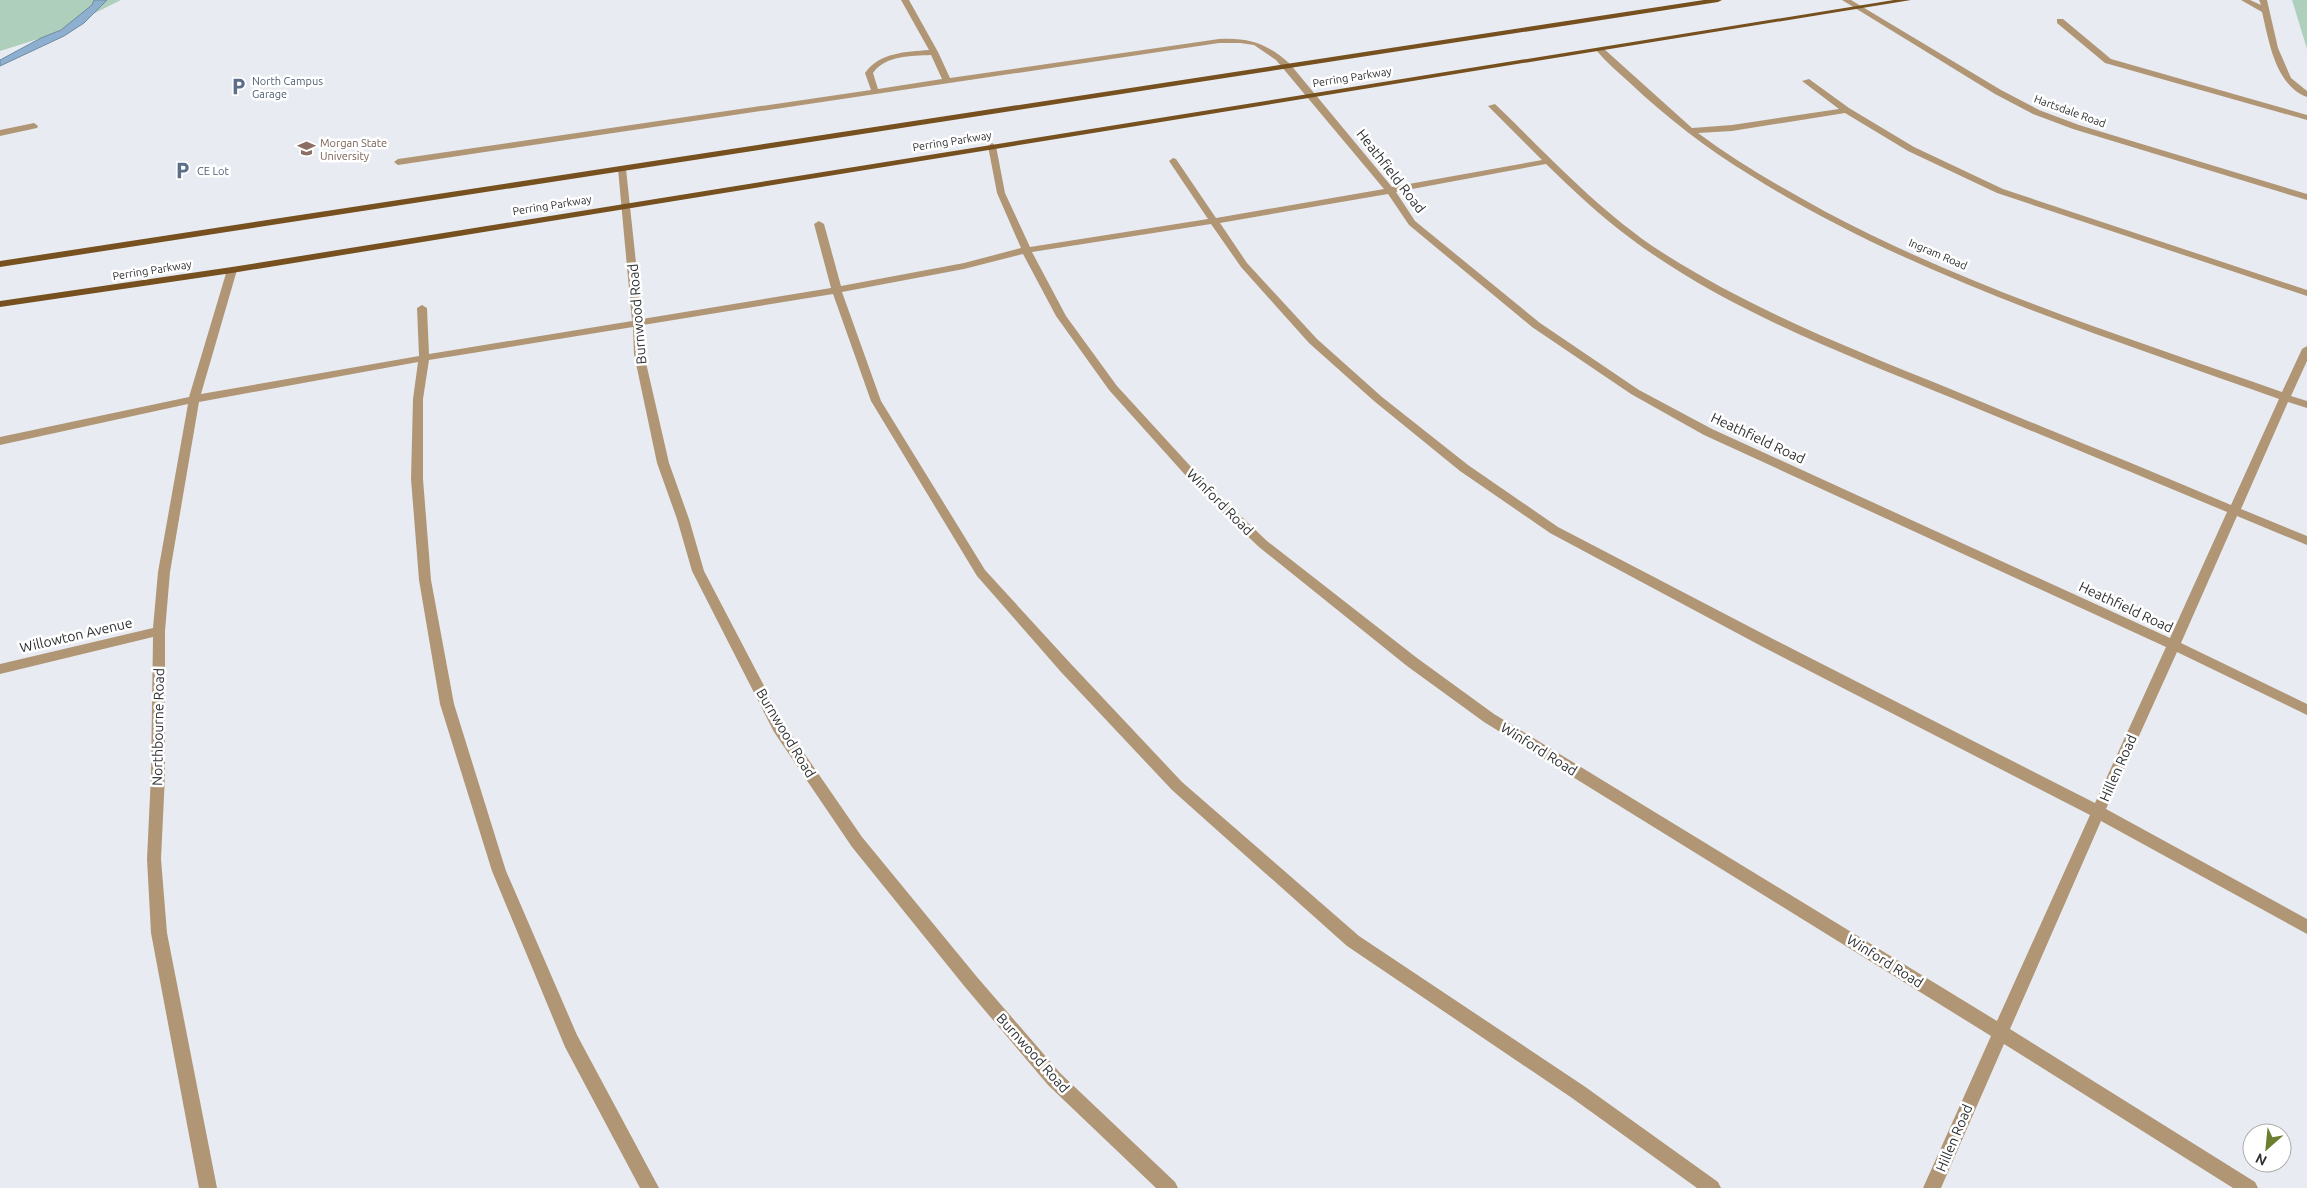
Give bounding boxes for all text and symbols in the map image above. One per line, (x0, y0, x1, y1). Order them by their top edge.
street label: Perring Parkway (1312, 65, 1393, 89)
place label: North Campus Garage (252, 75, 323, 100)
parking icon: North Campus Garage (228, 77, 248, 97)
street label: Hartsdale Road (2032, 92, 2108, 130)
street label: Heathfield Road (1353, 126, 1429, 216)
street label: Perring Parkway (912, 129, 993, 153)
place label: Morgan State University (320, 137, 387, 162)
school or university icon: Morgan State University (296, 139, 316, 159)
parking icon: CE Lot (173, 161, 193, 181)
place label: CE Lot (197, 165, 229, 177)
street label: Perring Parkway (512, 193, 593, 217)
street label: Ingram Road (1907, 236, 1969, 272)
street label: Perring Parkway (112, 258, 193, 282)
street label: Burnwood Road (625, 263, 649, 365)
street label: Heathfield Road (1708, 409, 1808, 467)
street label: Winford Road (1184, 466, 1256, 538)
street label: Heathfield Road (2076, 578, 2176, 636)
street label: Willowton Avenue (18, 614, 134, 656)
street label: Northbourne Road (149, 668, 167, 786)
street label: Burnwood Road (753, 686, 819, 780)
street label: Winford Road (1498, 719, 1580, 779)
street label: Hillen Road (2096, 732, 2140, 804)
street label: Winford Road (1844, 931, 1926, 991)
street label: Burnwood Road (993, 1010, 1073, 1096)
street label: Hillen Road (1933, 1102, 1975, 1174)
north arrow (2242, 1123, 2292, 1173)
text: N (2253, 1150, 2269, 1169)

